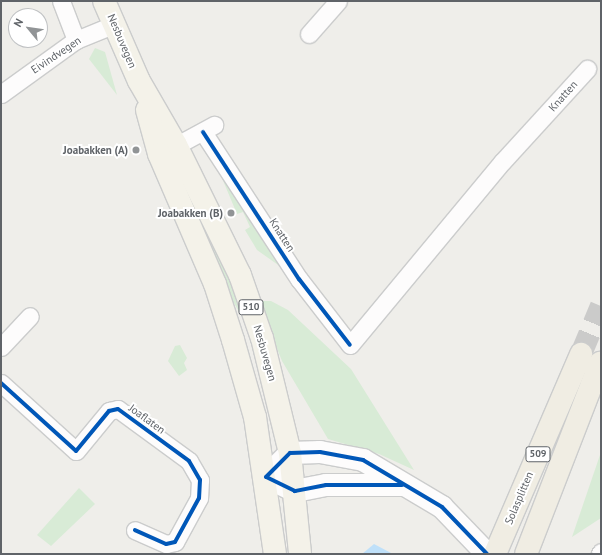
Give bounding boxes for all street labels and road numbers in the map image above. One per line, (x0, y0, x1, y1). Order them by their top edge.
street label: Nesbuvegen (105, 12, 139, 70)
street label: Eivindvegen (29, 34, 83, 76)
street label: Knatten (546, 78, 580, 114)
street label: Knatten (266, 216, 298, 254)
road number: 510 (238, 299, 264, 315)
street label: Nesbuvegen (251, 323, 279, 383)
street label: Joaflaten (126, 401, 168, 437)
road number: 509 (525, 446, 551, 462)
street label: Solasplitten (502, 470, 536, 526)

